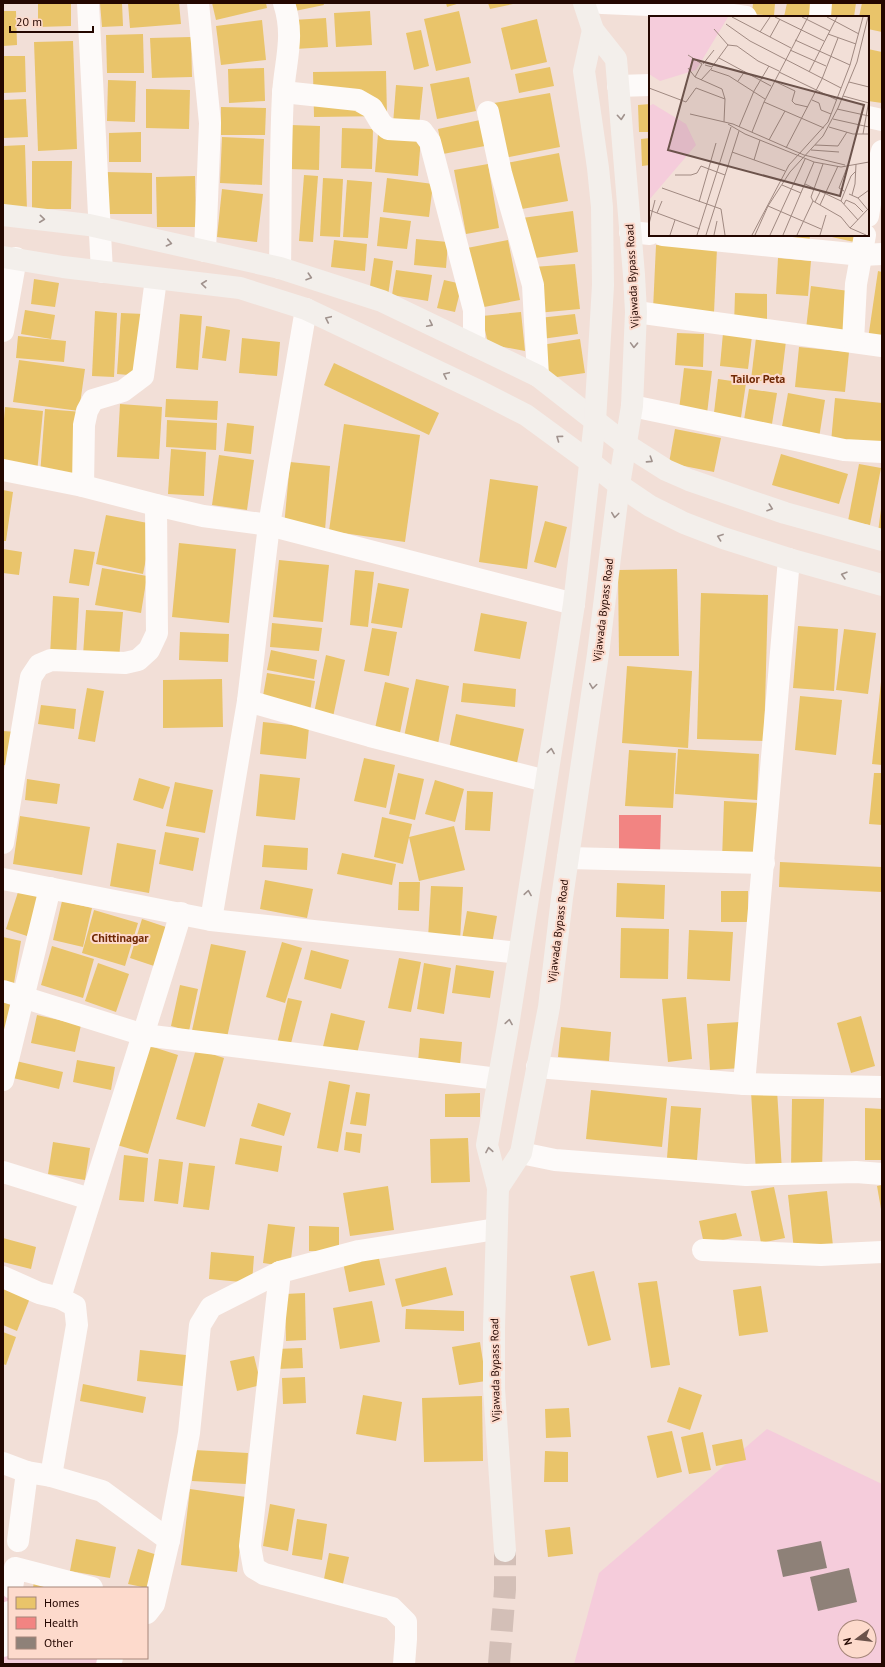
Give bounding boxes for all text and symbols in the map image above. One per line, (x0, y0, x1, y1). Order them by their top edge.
scale bar (10, 8, 93, 34)
text: 20 m (16, 14, 42, 29)
inset map (649, 16, 869, 236)
one-way arrow (616, 114, 625, 120)
one-way arrow (39, 215, 45, 224)
street label: Vijawada Bypass Road (622, 224, 642, 329)
one-way arrow (166, 238, 173, 246)
one-way arrow (306, 272, 313, 281)
one-way arrow (201, 280, 207, 289)
one-way arrow (325, 316, 332, 324)
one-way arrow (426, 319, 434, 327)
one-way arrow (630, 342, 639, 348)
district label: Tailor Peta (731, 371, 785, 386)
one-way arrow (442, 372, 450, 380)
one-way arrow (556, 436, 563, 443)
one-way arrow (645, 455, 652, 462)
one-way arrow (766, 503, 773, 511)
one-way arrow (611, 512, 620, 518)
one-way arrow (717, 533, 724, 541)
street label: Vijawada Bypass Road (590, 558, 616, 663)
one-way arrow (841, 571, 848, 579)
one-way arrow (589, 683, 598, 689)
one-way arrow (546, 748, 555, 754)
street label: Vijawada Bypass Road (545, 879, 571, 984)
one-way arrow (523, 890, 532, 897)
district label: Chittinagar (91, 930, 149, 945)
one-way arrow (504, 1019, 513, 1025)
one-way arrow (485, 1147, 493, 1153)
street label: Vijawada Bypass Road (487, 1318, 503, 1423)
legend (8, 1587, 148, 1659)
text: Homes (44, 1595, 79, 1610)
text: Health (44, 1615, 78, 1630)
north arrow (837, 1619, 877, 1659)
text: Other (44, 1635, 73, 1650)
text: N (840, 1636, 855, 1647)

